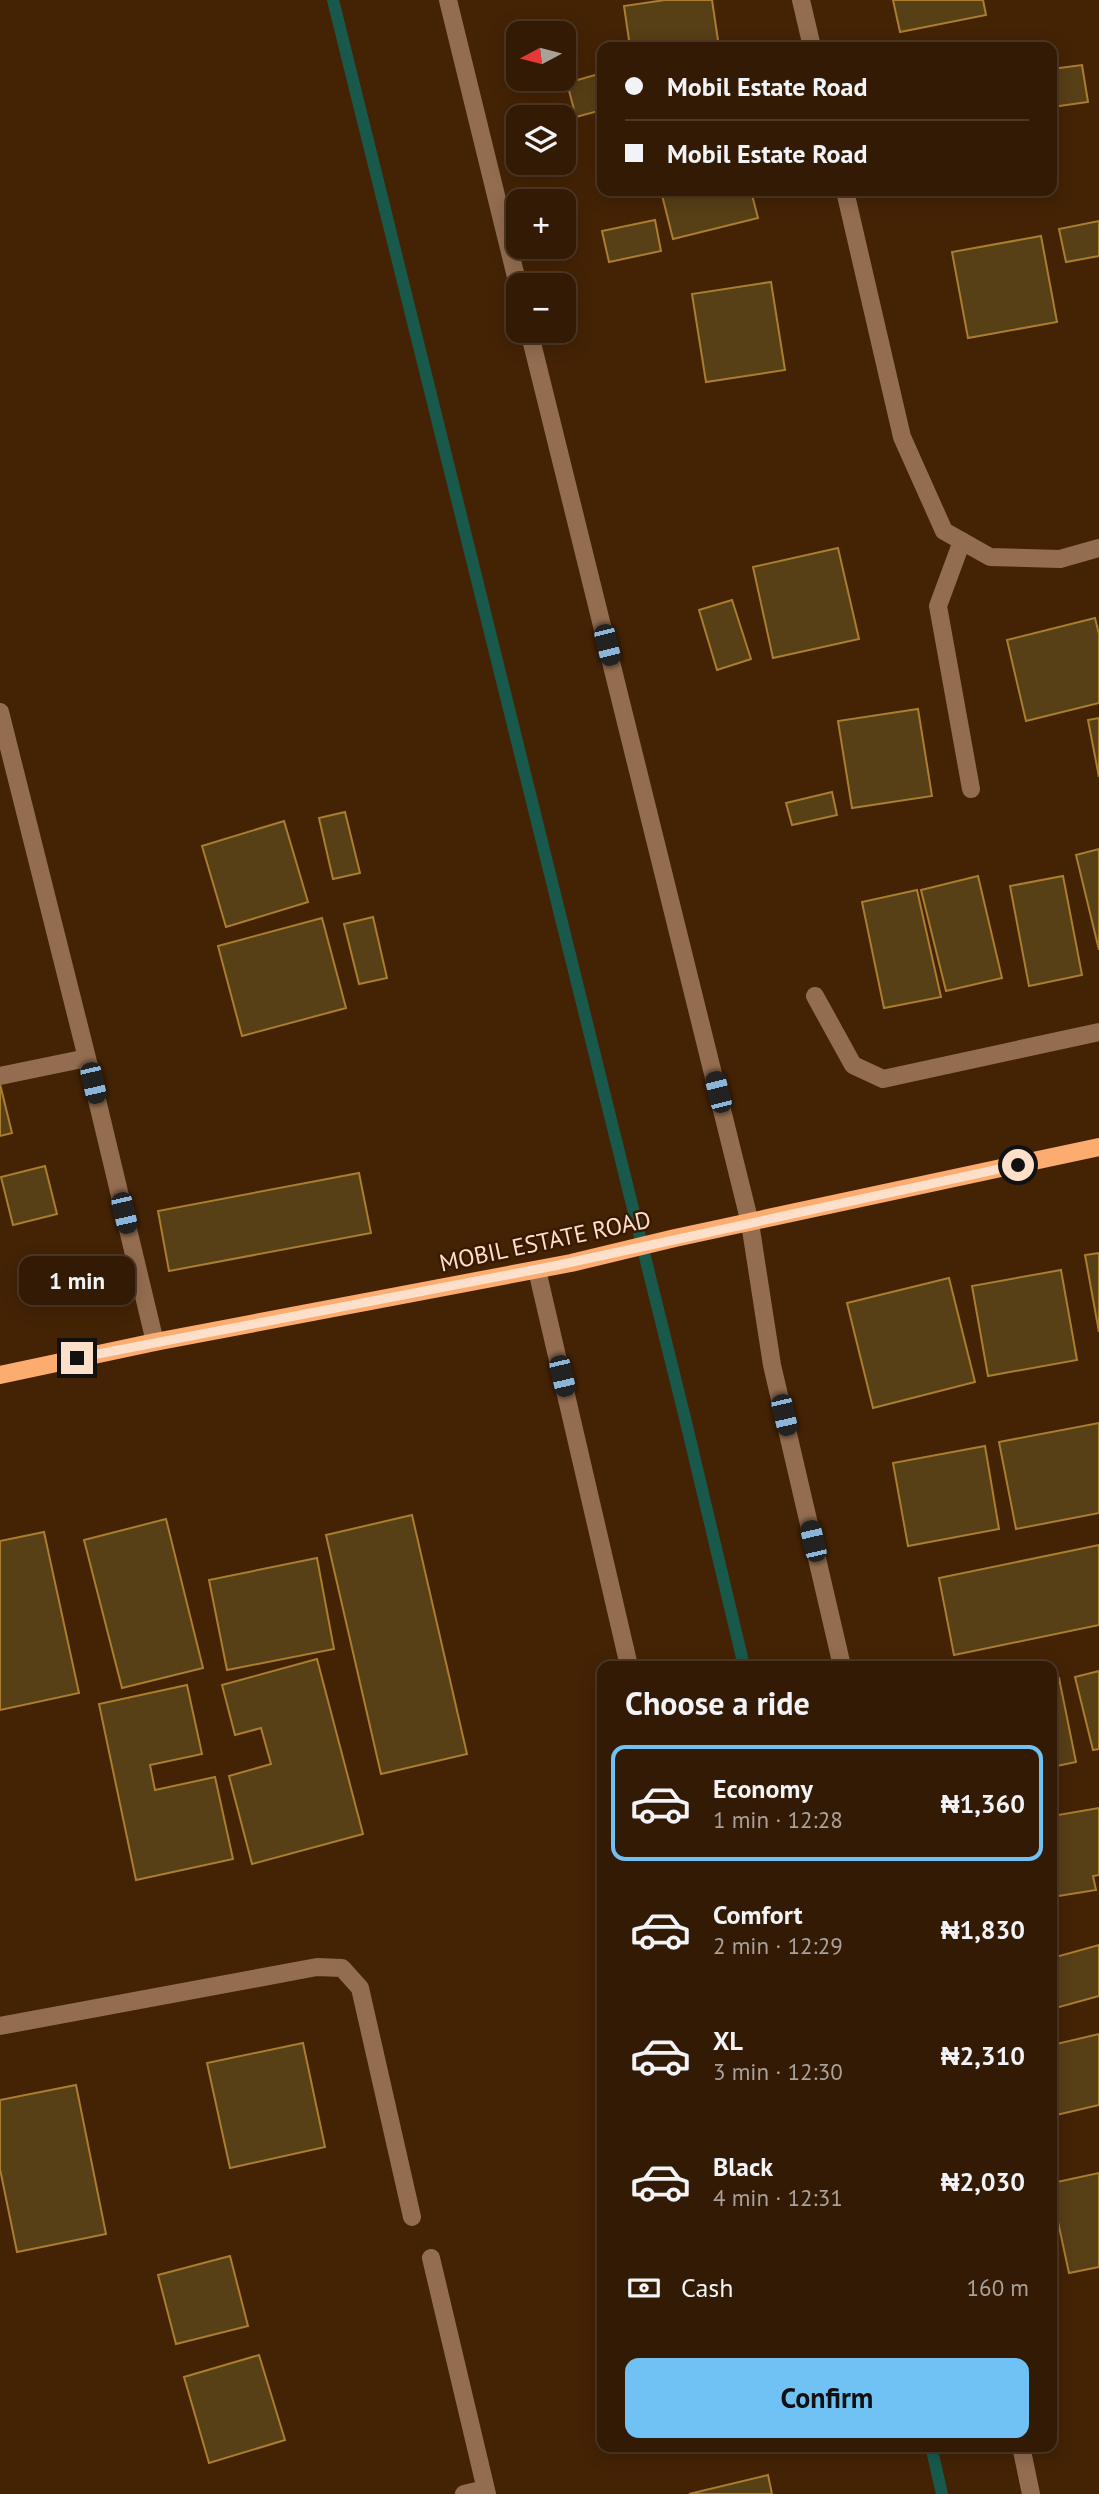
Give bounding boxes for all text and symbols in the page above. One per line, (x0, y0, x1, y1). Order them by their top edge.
north arrow (506, 21, 576, 91)
map controls (506, 21, 576, 343)
text: Mobil Estate Road (667, 70, 867, 103)
button: layers (506, 105, 576, 175)
text: Mobil Estate Road (667, 137, 867, 170)
button: + (506, 189, 576, 259)
button: − (506, 273, 576, 343)
car (592, 622, 623, 668)
car (79, 1060, 108, 1106)
car (703, 1069, 734, 1115)
route start (1002, 1149, 1034, 1181)
car (110, 1190, 139, 1236)
street label: MOBIL ESTATE ROAD (436, 1203, 654, 1279)
callout: 1 min (19, 1256, 135, 1306)
text: 1 min (49, 1266, 105, 1295)
route end (61, 1342, 93, 1374)
car (548, 1353, 577, 1399)
car (770, 1392, 799, 1438)
car (799, 1518, 828, 1564)
text: Choose a ride (625, 1682, 810, 1724)
icon: car (629, 1772, 692, 1835)
text: Economy (713, 1772, 813, 1805)
text: ₦1,360 (941, 1787, 1025, 1820)
text: 1 min · 12:28 (713, 1805, 843, 1834)
icon: car (629, 1898, 692, 1961)
text: Comfort (713, 1898, 803, 1931)
text: ₦1,830 (941, 1913, 1025, 1946)
text: 2 min · 12:29 (713, 1931, 843, 1960)
icon: car (629, 2024, 692, 2087)
text: XL (713, 2024, 743, 2057)
text: ₦2,310 (941, 2039, 1025, 2072)
text: 3 min · 12:30 (713, 2057, 843, 2086)
icon: car (629, 2150, 692, 2213)
text: Black (713, 2150, 773, 2183)
text: ₦2,030 (941, 2165, 1025, 2198)
text: 4 min · 12:31 (713, 2183, 843, 2212)
icon: cash (625, 2269, 663, 2307)
text: Cash (681, 2271, 733, 2304)
text: 160 m (967, 2273, 1029, 2302)
button: Confirm (625, 2358, 1029, 2438)

